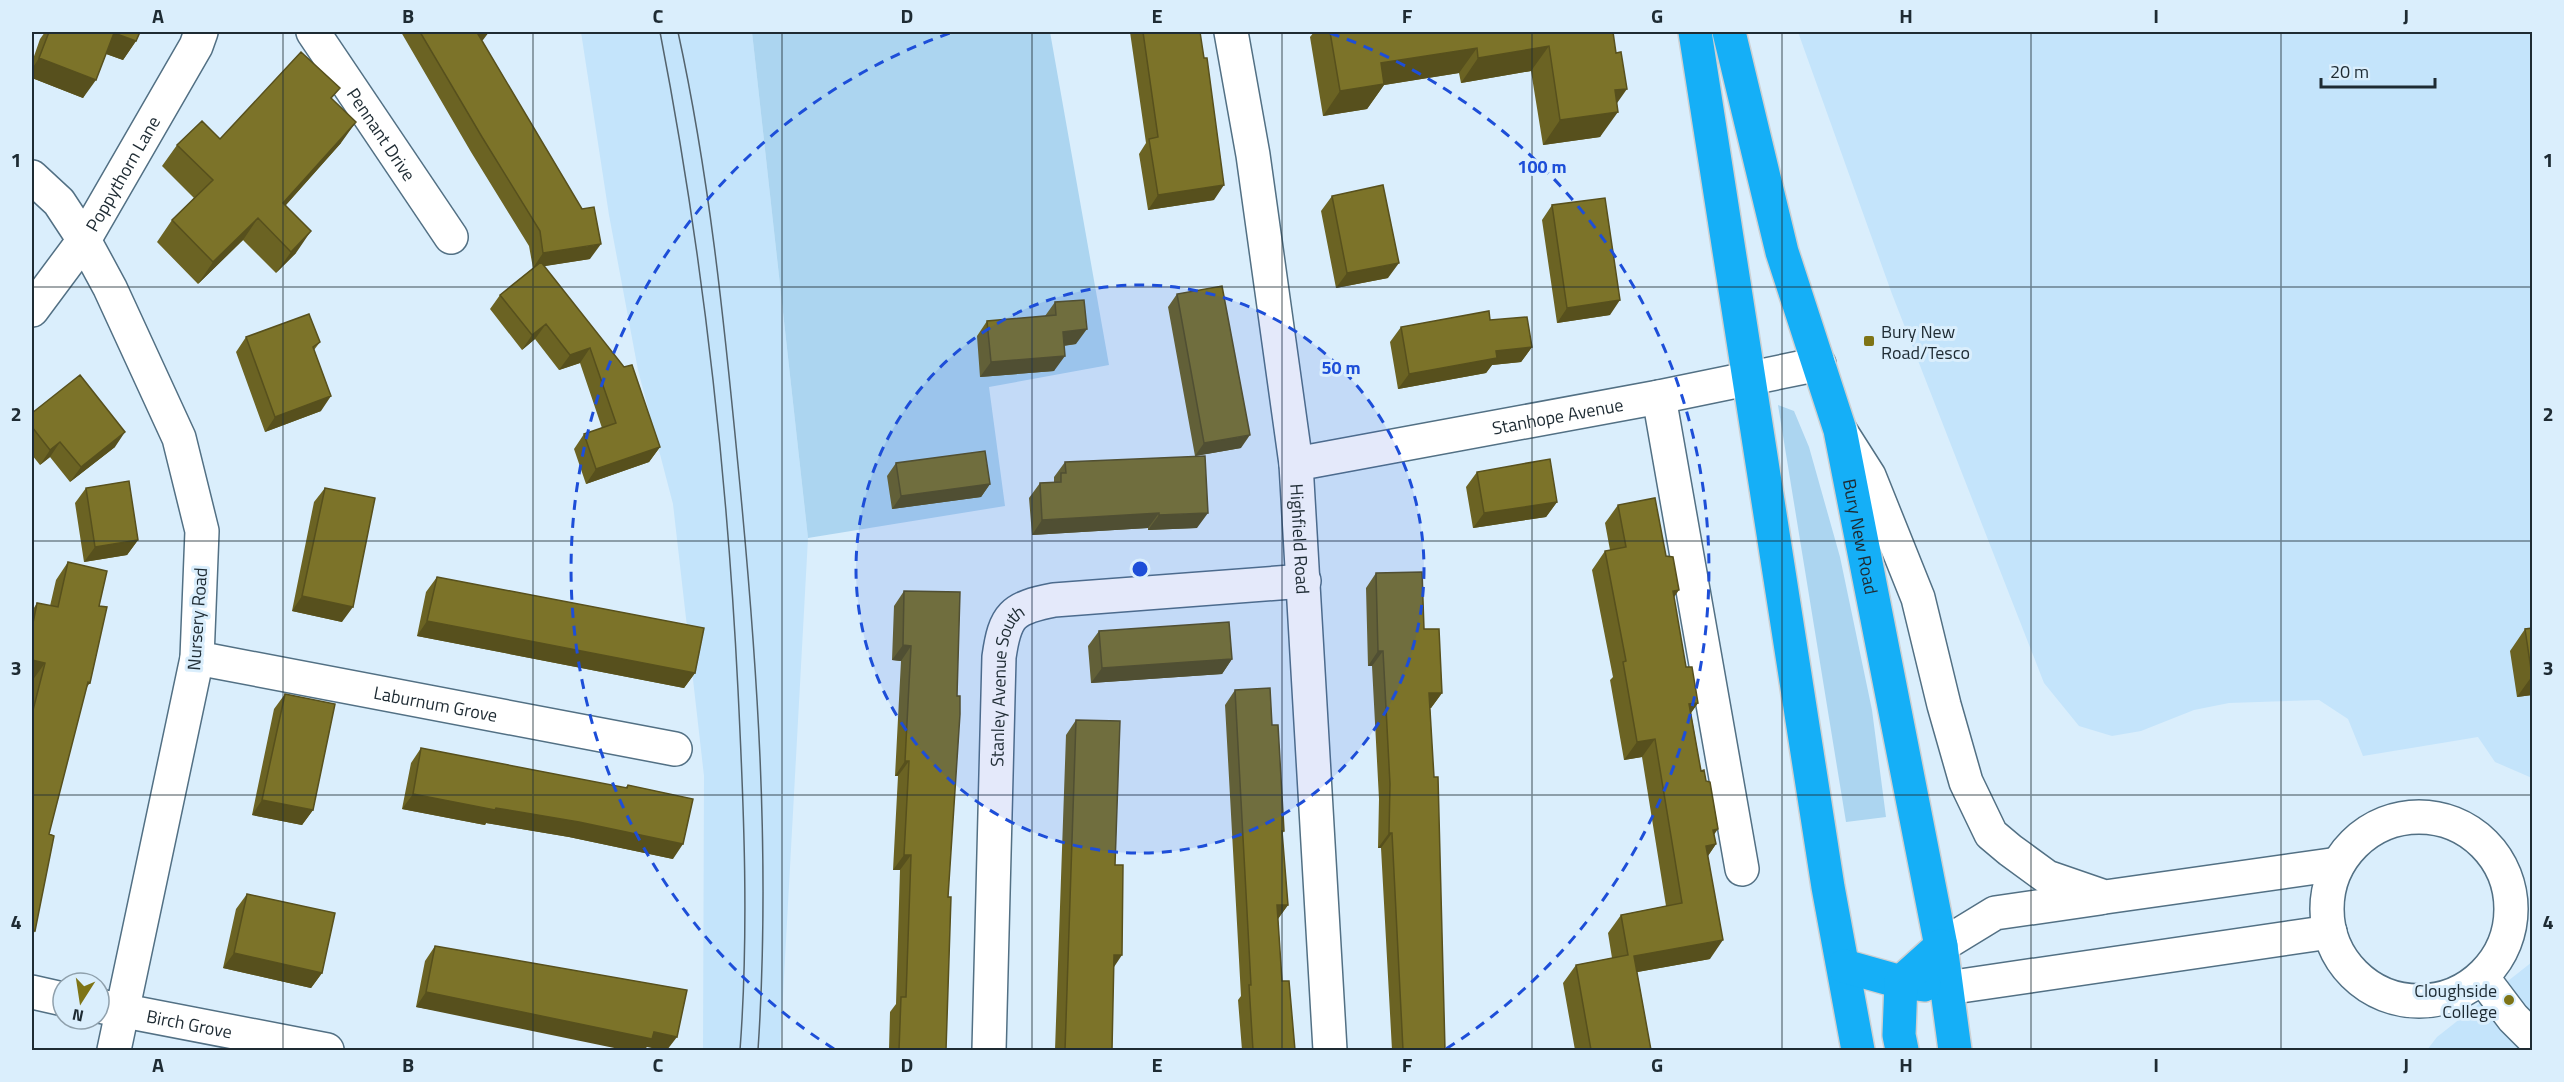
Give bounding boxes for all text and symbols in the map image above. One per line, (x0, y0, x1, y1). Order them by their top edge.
text: A (152, 0, 164, 31)
text: B (402, 0, 414, 31)
text: C (653, 0, 664, 31)
text: D (901, 0, 913, 31)
text: E (1151, 0, 1163, 31)
text: F (1402, 0, 1413, 31)
text: G (1651, 0, 1663, 31)
text: H (1899, 0, 1913, 31)
text: I (2153, 0, 2159, 31)
text: J (2403, 0, 2409, 31)
scale bar (2321, 51, 2435, 89)
text: 20 m (2330, 58, 2369, 85)
street label: Pennant Drive (340, 82, 423, 186)
street label: Poppythorn Lane (78, 111, 166, 236)
text: 1 (10, 144, 22, 175)
text: 1 (2542, 144, 2554, 175)
text: 100 m (1517, 153, 1567, 180)
place label: Bury New Road/Tesco (1881, 318, 1970, 366)
marker: Bury New Road/Tesco (1862, 334, 1876, 348)
text: 50 m (1321, 354, 1361, 381)
street label: Stanhope Avenue (1490, 390, 1625, 441)
text: 2 (10, 398, 22, 429)
text: 2 (2542, 398, 2554, 429)
street label: Bury New Road (1836, 476, 1885, 597)
street label: Highfield Road (1284, 483, 1317, 595)
centre of rings (1130, 559, 1150, 579)
street label: Nursery Road (180, 567, 214, 671)
street label: Stanley Avenue South (983, 598, 1030, 767)
text: 3 (10, 652, 22, 683)
text: 3 (2542, 652, 2554, 683)
street label: Laburnum Grove (372, 678, 500, 728)
text: 4 (10, 906, 22, 937)
text: 4 (2542, 906, 2554, 937)
north arrow (51, 971, 111, 1031)
place label: Cloughside College (2414, 977, 2497, 1025)
marker: Cloughside College (2502, 993, 2516, 1007)
street label: Birch Grove (144, 1002, 234, 1045)
text: N (70, 1003, 86, 1029)
text: A (152, 1049, 164, 1080)
text: B (402, 1049, 414, 1080)
text: C (653, 1049, 664, 1080)
text: D (901, 1049, 913, 1080)
text: E (1151, 1049, 1163, 1080)
text: F (1402, 1049, 1413, 1080)
text: G (1651, 1049, 1663, 1080)
text: H (1899, 1049, 1913, 1080)
text: I (2153, 1049, 2159, 1080)
text: J (2403, 1049, 2409, 1080)

